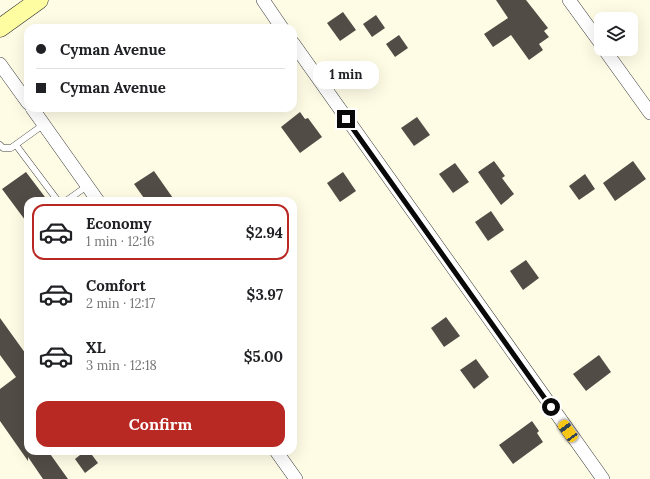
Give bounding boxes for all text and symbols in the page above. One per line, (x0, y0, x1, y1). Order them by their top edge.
map controls (594, 12, 638, 56)
button: layers (594, 12, 638, 56)
text: Cyman Avenue (60, 40, 166, 59)
callout: 1 min (313, 61, 379, 89)
text: 1 min (329, 66, 363, 83)
text: Cyman Avenue (60, 78, 166, 97)
route end (337, 110, 355, 128)
icon: car (38, 214, 74, 250)
text: Economy (86, 214, 151, 233)
text: $2.94 (246, 223, 283, 242)
text: 1 min · 12:16 (86, 233, 155, 250)
icon: car (38, 276, 74, 312)
text: Comfort (86, 276, 146, 295)
text: $3.97 (247, 285, 283, 304)
text: 2 min · 12:17 (86, 295, 155, 312)
icon: car (38, 338, 74, 374)
text: XL (86, 338, 106, 357)
text: $5.00 (244, 347, 283, 366)
text: 3 min · 12:18 (86, 357, 157, 374)
route start (542, 398, 560, 416)
button: Confirm (36, 401, 285, 447)
car (556, 418, 580, 444)

